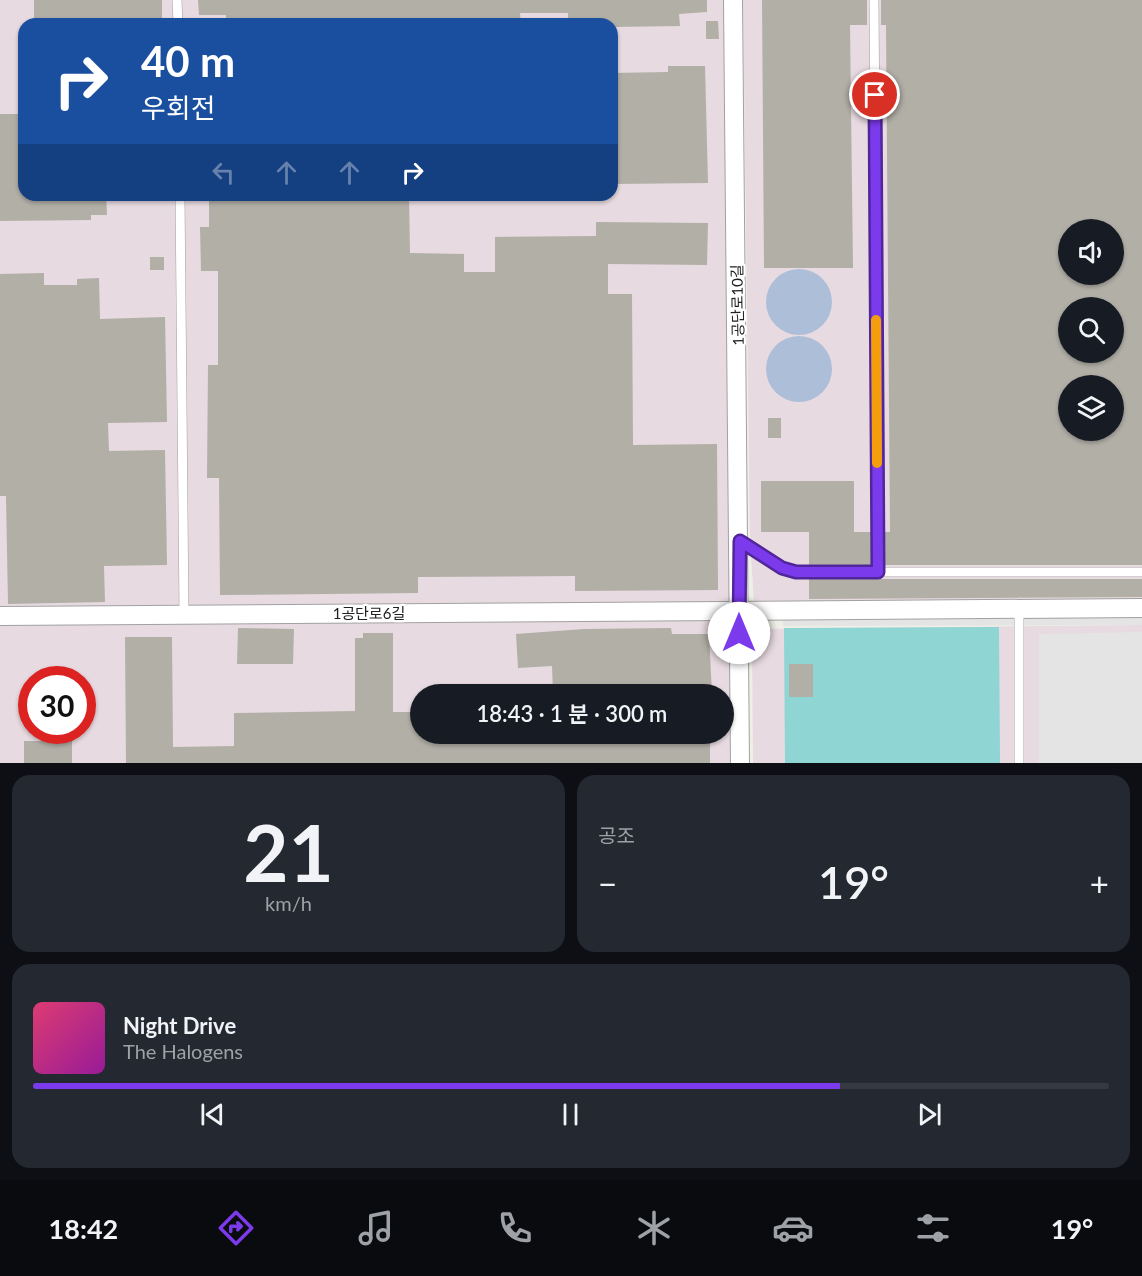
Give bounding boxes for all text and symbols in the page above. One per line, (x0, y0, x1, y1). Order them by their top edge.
text: 40 m (141, 36, 235, 86)
icon: right (42, 42, 120, 120)
pin (849, 69, 900, 120)
icon: arrive (858, 78, 891, 111)
text: 우회전 (141, 91, 216, 124)
icon: left (207, 156, 240, 189)
icon: ahead (270, 156, 303, 189)
icon: ahead (333, 156, 366, 189)
icon: right (396, 156, 429, 189)
map controls (1058, 219, 1124, 441)
button: sound (1058, 219, 1124, 285)
street label: 1공단로10길 (727, 264, 747, 346)
button: search (1058, 297, 1124, 363)
button: layers (1058, 375, 1124, 441)
position arrow (707, 601, 771, 665)
street label: 1공단로6길 (333, 604, 405, 622)
speed limit sign: 30 (18, 666, 96, 744)
text: 18:43 · 1 분 · 300 m (477, 700, 667, 727)
text: 21 (243, 805, 334, 899)
text: 공조 (598, 823, 635, 847)
text: 19° (818, 855, 889, 909)
text: − (598, 863, 617, 903)
text: + (1090, 863, 1109, 903)
text: km/h (265, 891, 312, 915)
text: Night Drive (123, 1012, 236, 1039)
text: The Halogens (123, 1039, 243, 1063)
icon: previous (196, 1098, 229, 1131)
icon: pause (554, 1098, 587, 1131)
icon: next (913, 1098, 946, 1131)
icon: directions (215, 1207, 257, 1249)
icon: music (355, 1207, 397, 1249)
icon: phone (494, 1207, 536, 1249)
icon: climate (633, 1207, 675, 1249)
icon: car (772, 1207, 814, 1249)
icon: filters (912, 1207, 954, 1249)
text: 18:42 (49, 1212, 118, 1245)
text: 19° (1051, 1212, 1093, 1245)

